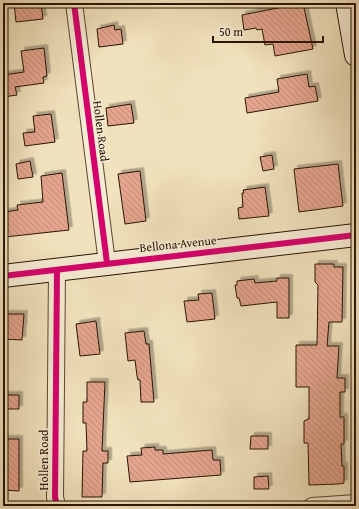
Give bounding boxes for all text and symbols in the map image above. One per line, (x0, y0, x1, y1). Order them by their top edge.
scale bar (213, 18, 323, 44)
text: 50 m (219, 23, 243, 40)
street label: Hollen Road (89, 100, 114, 163)
street label: Bellona Avenue (139, 231, 218, 256)
street label: Hollen Road (35, 429, 52, 490)

